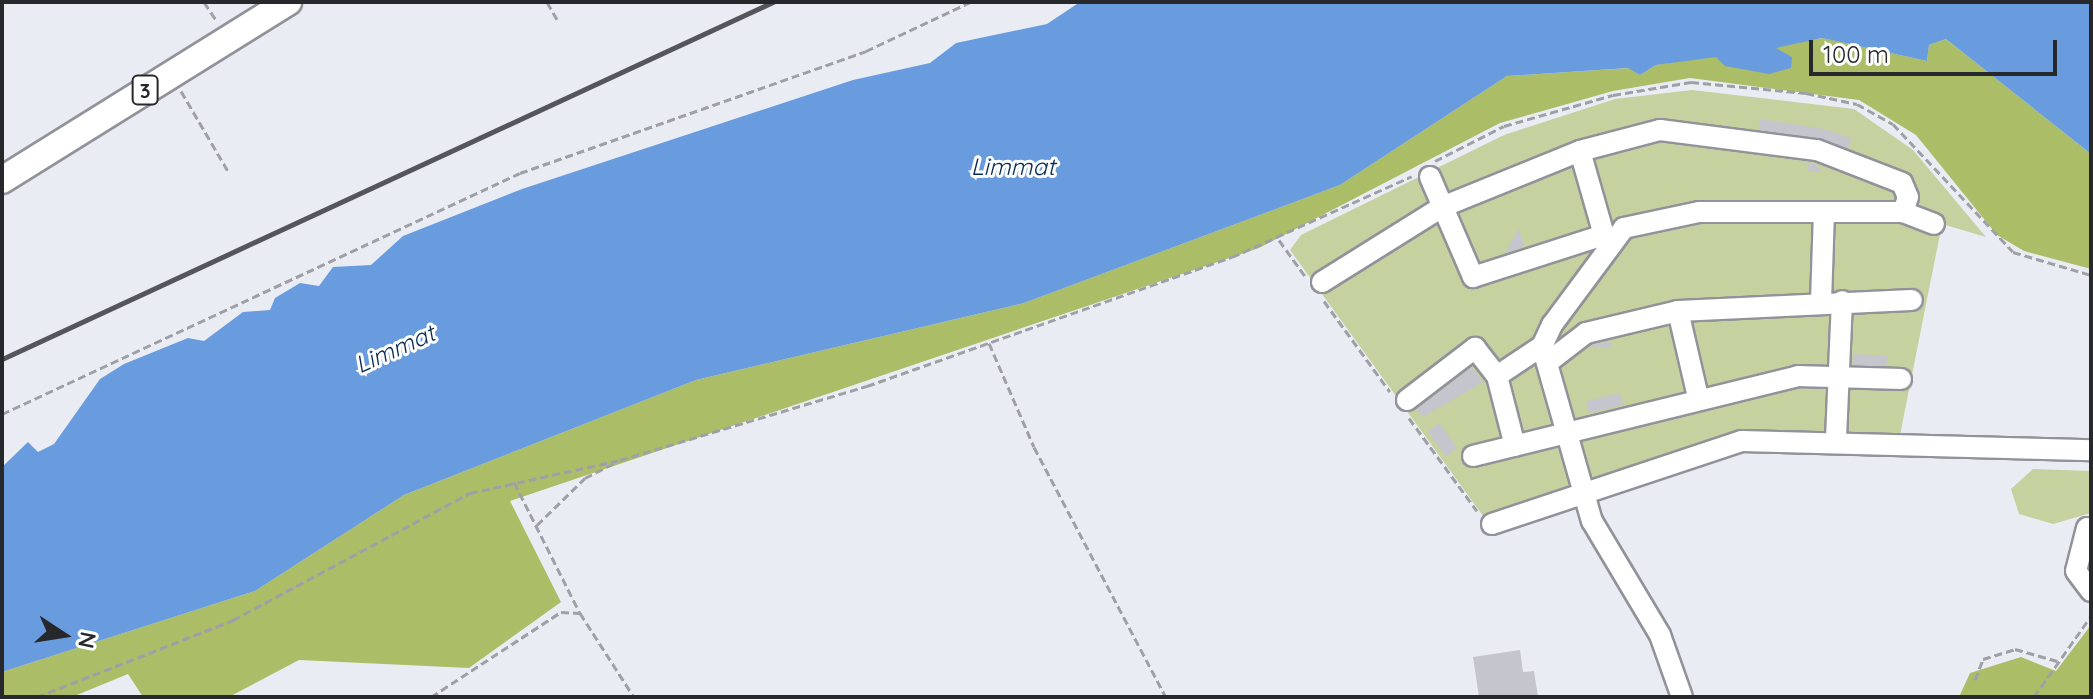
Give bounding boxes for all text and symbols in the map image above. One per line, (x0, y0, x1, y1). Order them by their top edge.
scale bar (1813, 24, 2061, 74)
text: 100 m (1823, 39, 1889, 69)
road number: 3 (131, 74, 159, 106)
water label: Limmat (971, 153, 1055, 181)
water label: Limmat (351, 319, 439, 379)
north arrow (24, 595, 104, 675)
text: N (72, 629, 103, 651)

